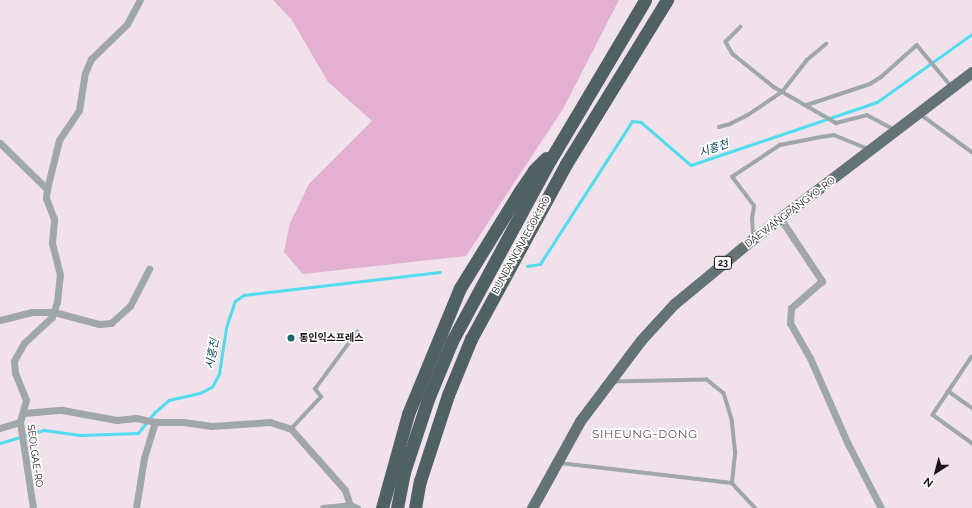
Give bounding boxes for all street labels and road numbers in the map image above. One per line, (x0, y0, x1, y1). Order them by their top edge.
street label: DAEWANGPANGYO-RO (742, 174, 838, 250)
street label: BUNDANGNAEGOK-RO (489, 194, 553, 296)
road number: 23 (713, 256, 733, 270)
street label: SEOLGAE-RO (25, 424, 45, 488)

